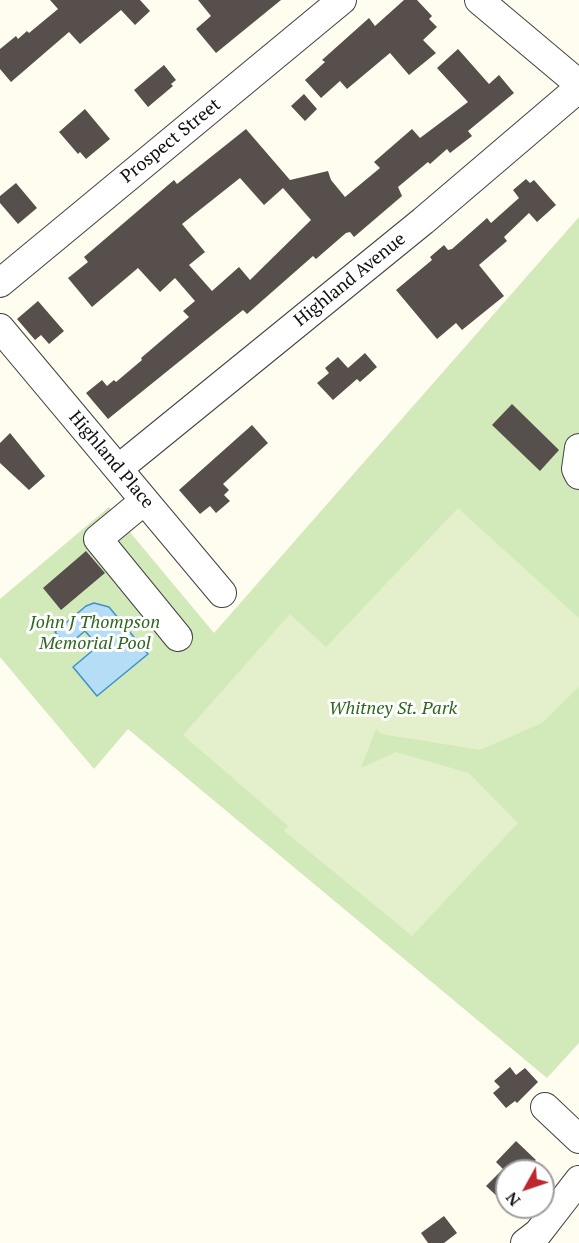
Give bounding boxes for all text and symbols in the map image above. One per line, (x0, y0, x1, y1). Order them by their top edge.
street label: Prospect Street (117, 94, 225, 188)
street label: Highland Avenue (290, 228, 410, 332)
street label: Highland Place (64, 407, 158, 513)
park label: John J Thompson Memorial Pool (30, 612, 160, 654)
park label: Whitney St. Park (329, 698, 457, 720)
north arrow (495, 1159, 555, 1219)
text: N (500, 1188, 525, 1211)

